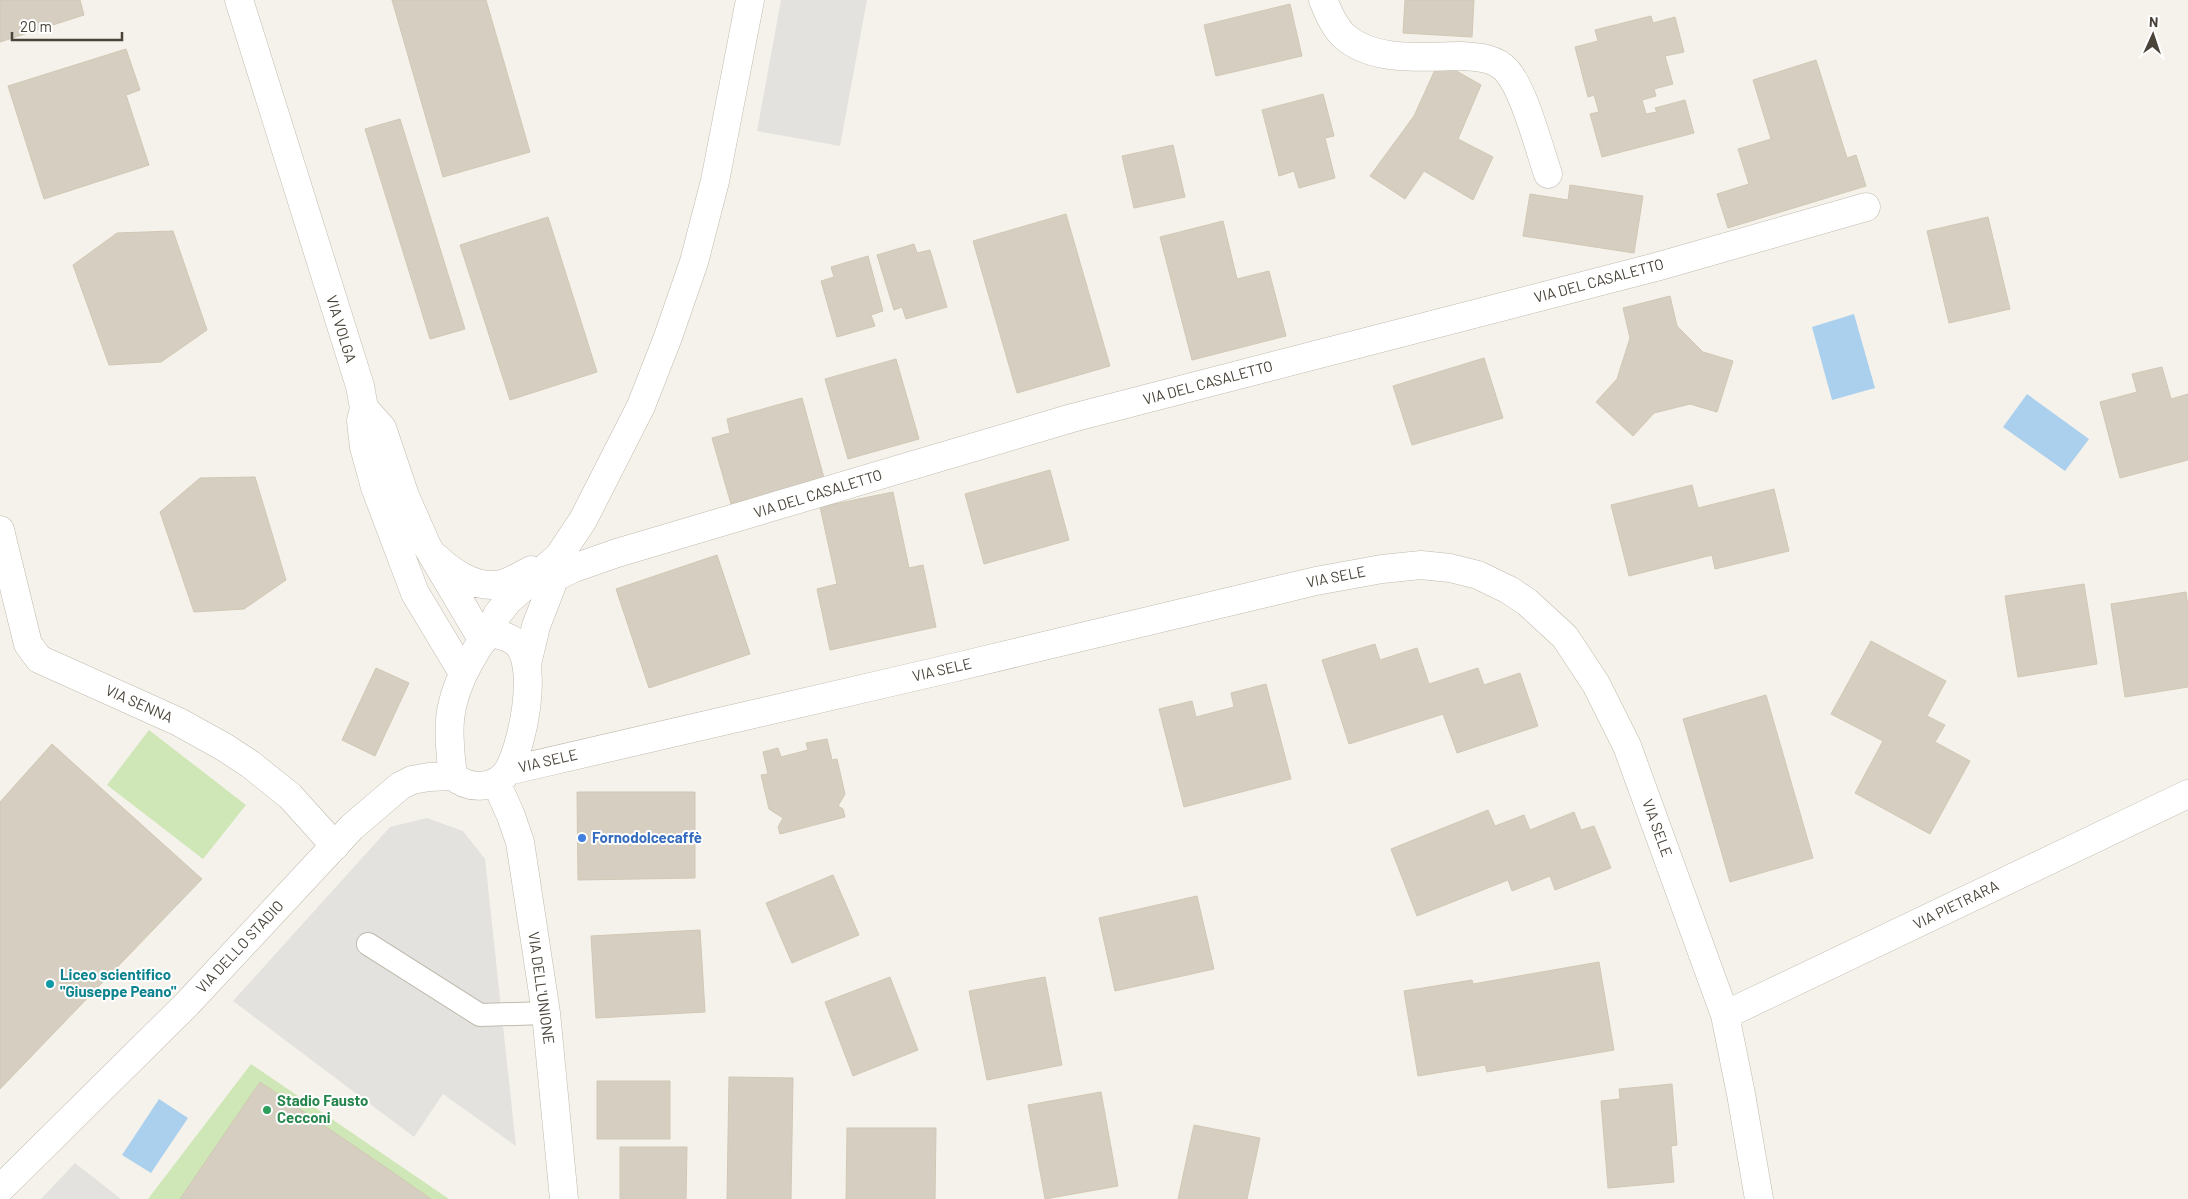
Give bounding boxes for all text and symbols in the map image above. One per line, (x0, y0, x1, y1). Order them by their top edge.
scale bar (12, 10, 122, 42)
north arrow (2128, 10, 2178, 60)
text: N (2149, 13, 2159, 30)
text: 20 m (20, 17, 52, 35)
street label: VIA DEL CASALETTO (1532, 254, 1666, 306)
street label: VIA VOLGA (323, 293, 361, 365)
street label: VIA DEL CASALETTO (1141, 356, 1275, 408)
street label: VIA DEL CASALETTO (751, 465, 884, 521)
street label: VIA SELE (1305, 561, 1367, 591)
street label: VIA SELE (910, 653, 973, 685)
street label: VIA SENNA (103, 680, 176, 726)
street label: VIA SELE (516, 744, 579, 776)
street label: VIA SELE (1639, 796, 1677, 859)
place label: Fornodolcecaffè (592, 828, 702, 846)
marker: Fornodolcecaffè (576, 832, 588, 844)
street label: VIA PIETRARA (1910, 876, 2001, 933)
street label: VIA DELLO STADIO (192, 896, 287, 996)
street label: VIA DELL'UNIONE (525, 930, 559, 1045)
place label: Liceo scientifico "Giuseppe Peano" (60, 965, 177, 1000)
marker: Liceo scientifico "Giuseppe Peano" (44, 978, 56, 990)
place label: Stadio Fausto Cecconi (277, 1091, 368, 1126)
marker: Stadio Fausto Cecconi (261, 1104, 273, 1116)

